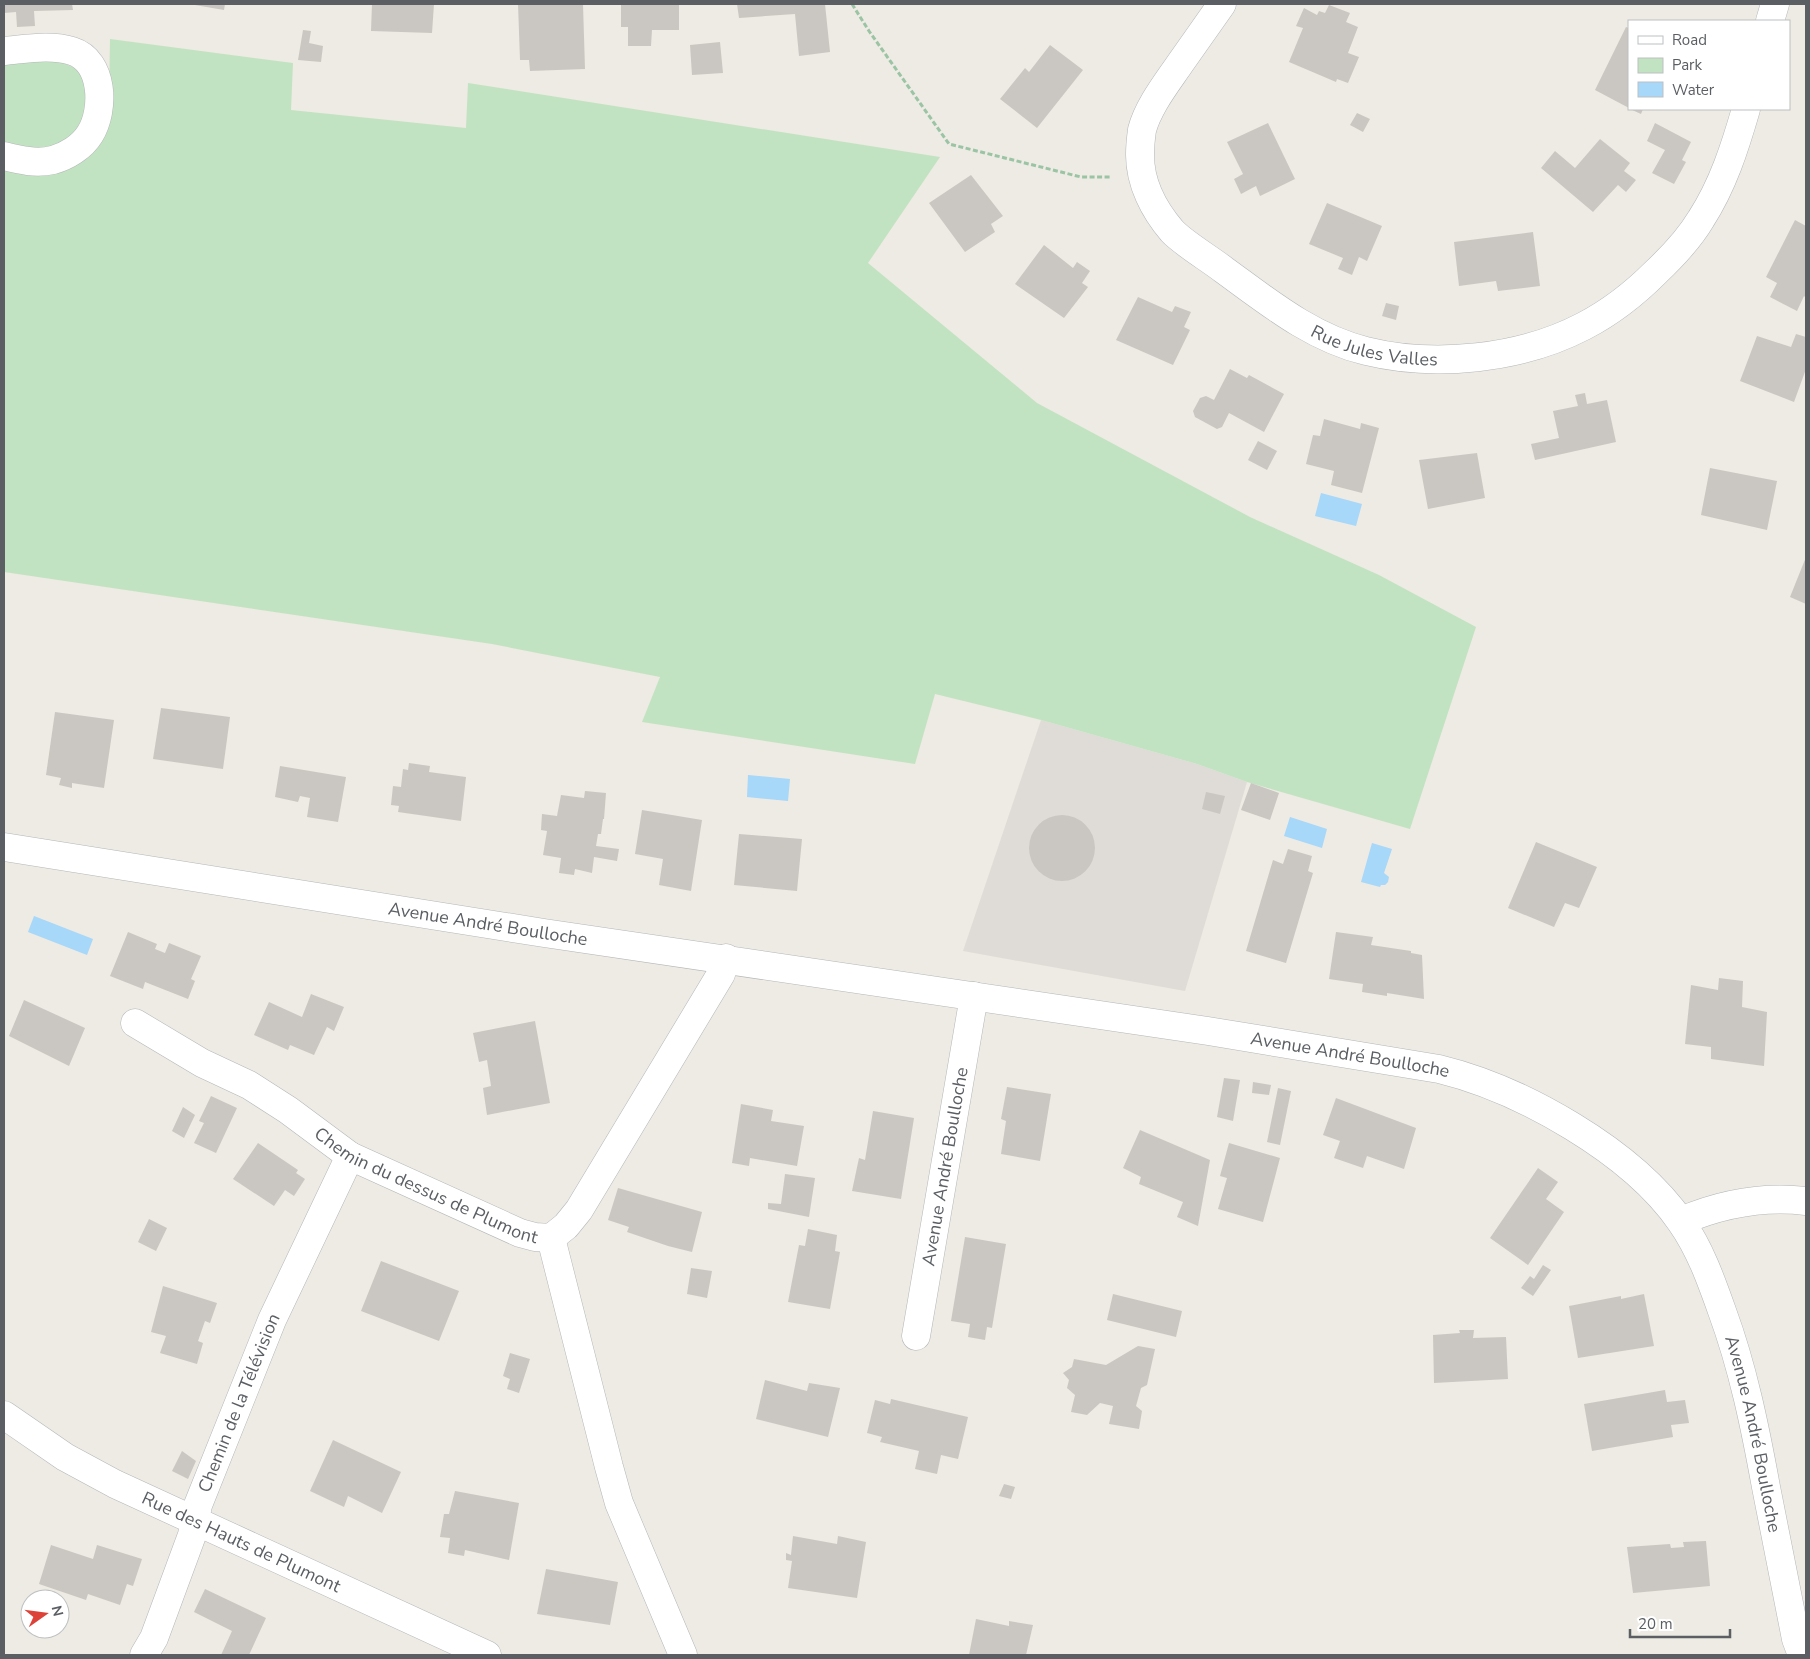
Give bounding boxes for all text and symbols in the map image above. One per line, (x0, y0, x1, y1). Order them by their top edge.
legend (1628, 20, 1790, 110)
text: Road (1672, 30, 1707, 50)
text: Park (1672, 55, 1702, 75)
text: Water (1672, 80, 1715, 100)
street label: Rue Jules Valles (1307, 319, 1438, 371)
street label: Avenue André Boulloche (387, 896, 589, 951)
street label: Avenue André Boulloche (1249, 1026, 1452, 1083)
street label: Avenue André Boulloche (916, 1065, 974, 1268)
street label: Chemin du dessus de Plumont (310, 1122, 541, 1249)
street label: Chemin de la Télévision (192, 1309, 285, 1496)
street label: Avenue André Boulloche (1719, 1332, 1787, 1535)
street label: Rue des Hauts de Plumont (138, 1486, 345, 1598)
north arrow (20, 1589, 70, 1639)
text: N (47, 1604, 68, 1618)
scale bar (1630, 1606, 1730, 1638)
text: 20 m (1638, 1614, 1673, 1634)

